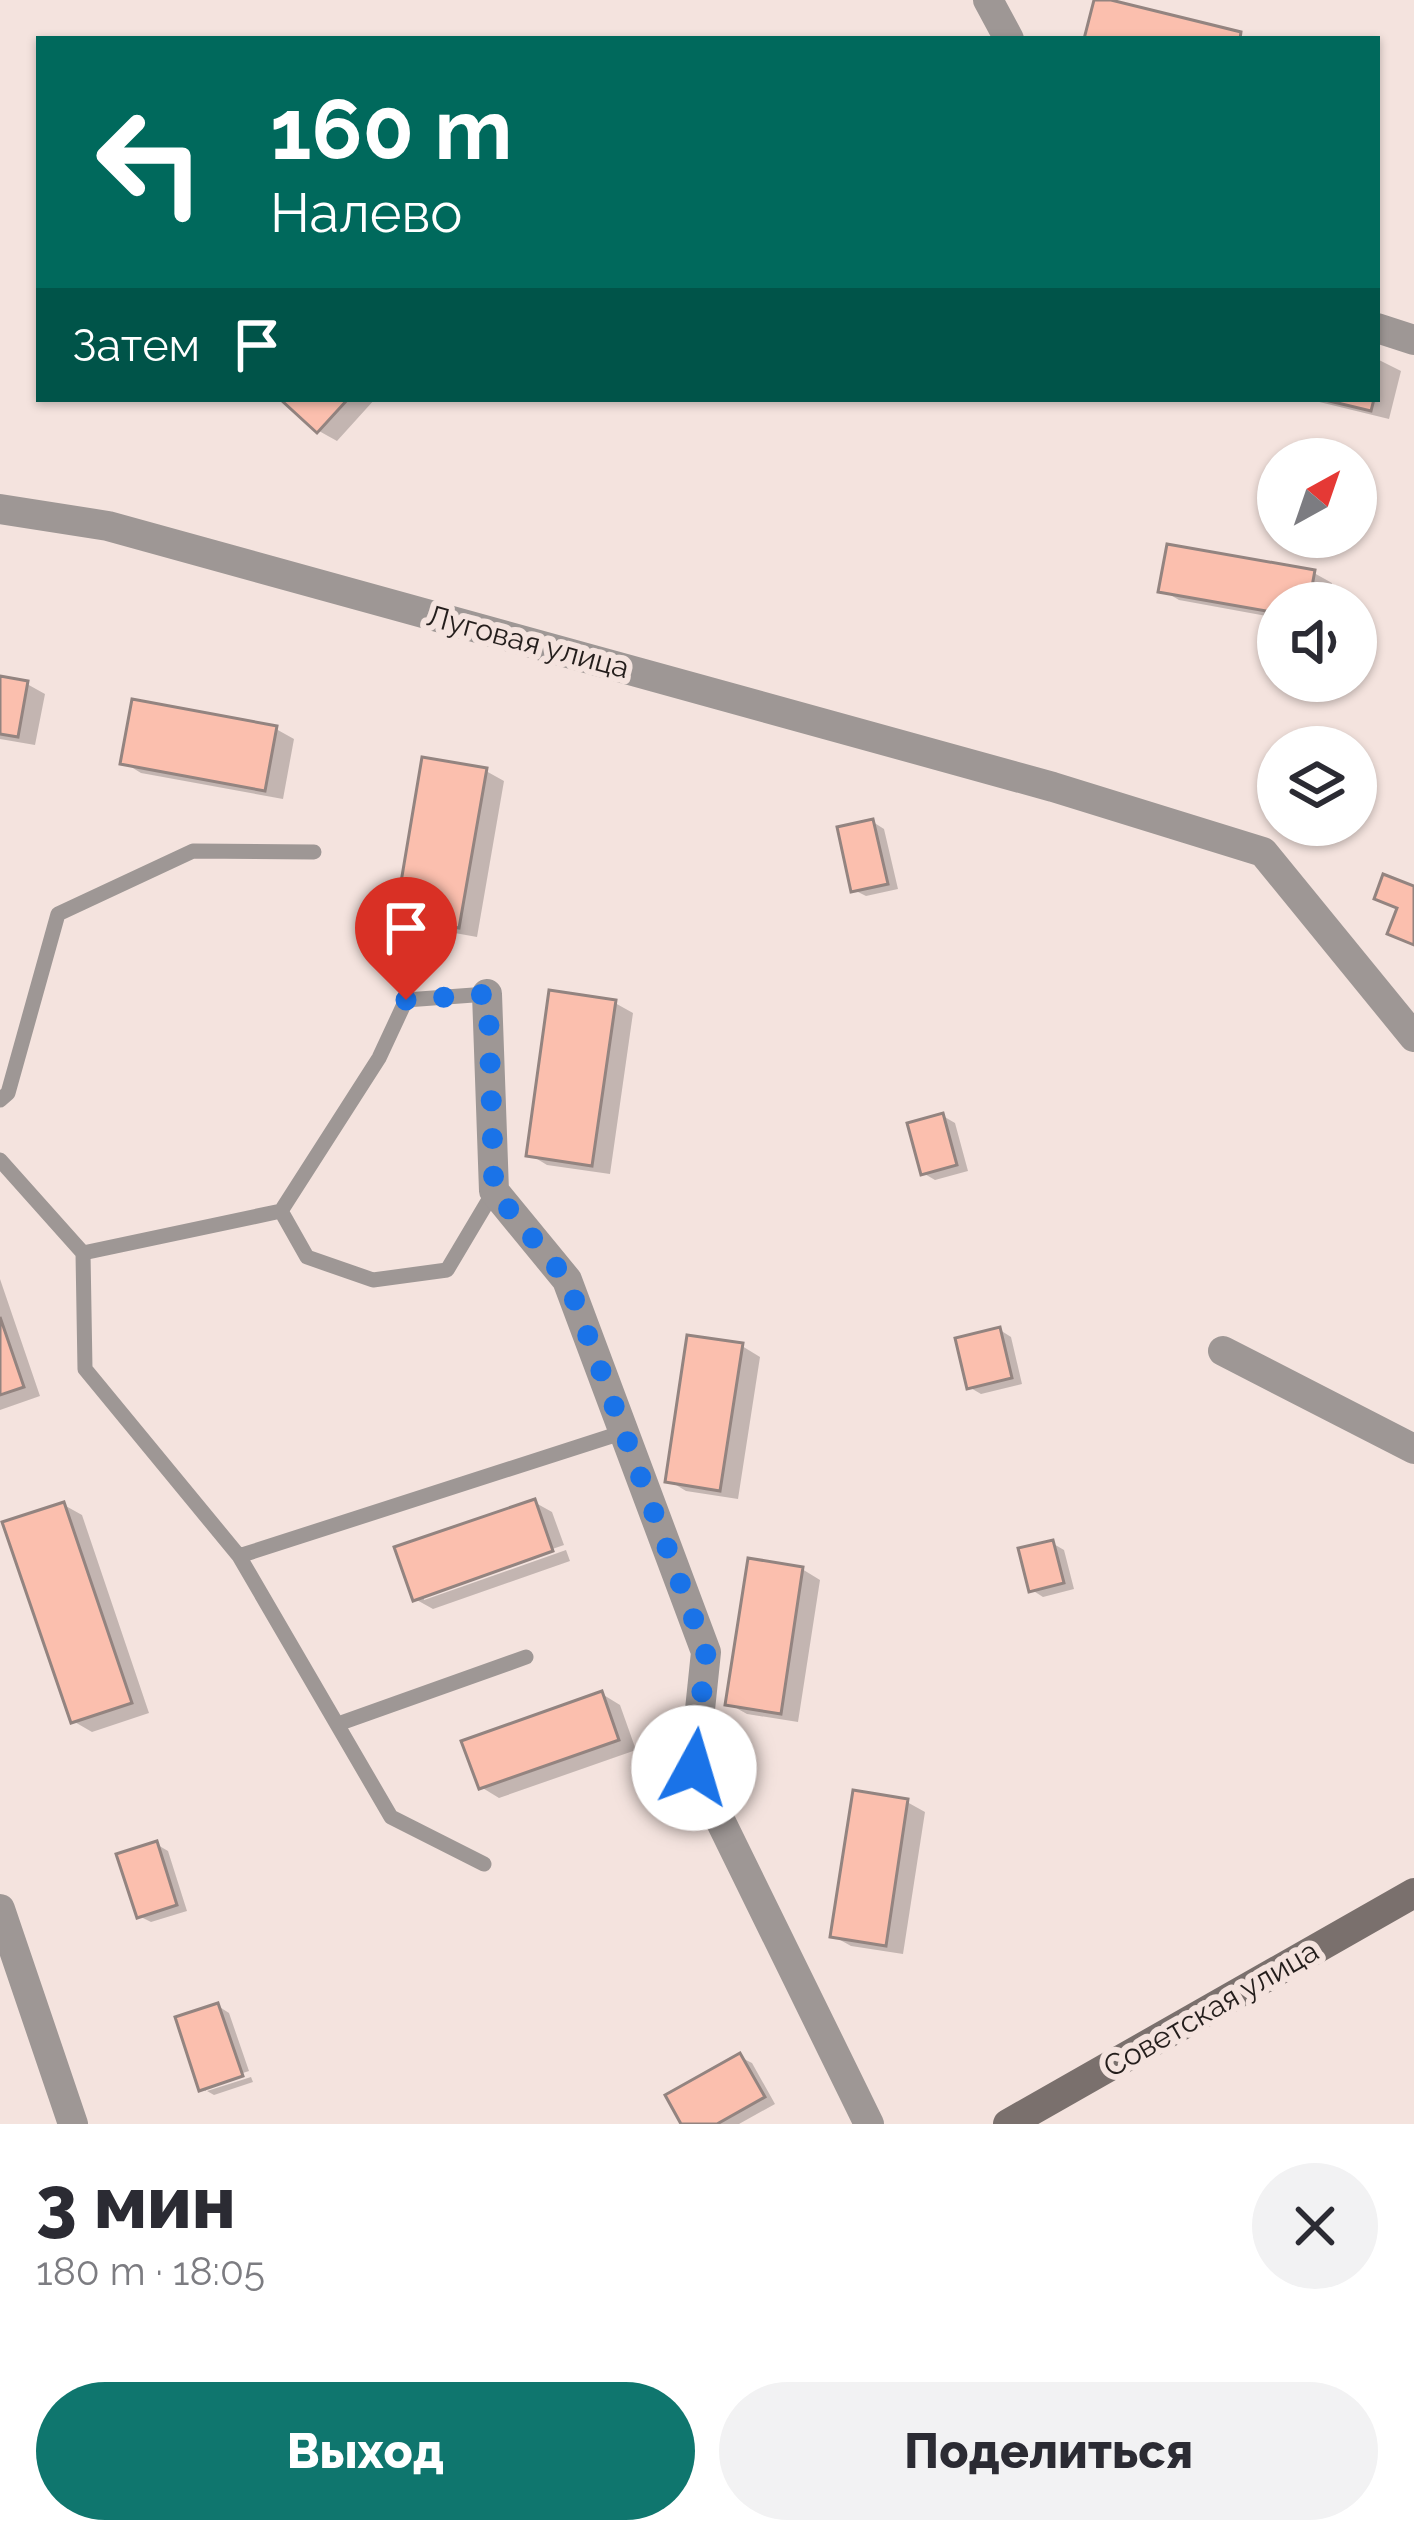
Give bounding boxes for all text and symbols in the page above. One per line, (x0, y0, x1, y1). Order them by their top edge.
text: 160 m (270, 80, 512, 179)
icon: left (72, 84, 228, 240)
text: Налево (270, 181, 462, 245)
icon: arrive (224, 312, 290, 378)
text: Затем (72, 319, 200, 372)
north arrow (1257, 438, 1377, 558)
map controls (1257, 438, 1377, 846)
button: sound (1257, 582, 1377, 702)
street label: Луговая улица (423, 598, 633, 685)
button: layers (1257, 726, 1377, 846)
pin (355, 877, 457, 1000)
icon: arrive (373, 895, 439, 961)
position arrow (631, 1705, 757, 1831)
street label: Советская улица (1097, 1933, 1324, 2084)
text: 3 мин (36, 2160, 236, 2245)
button: close (1252, 2163, 1378, 2289)
text: 180 m · 18:05 (36, 2248, 265, 2294)
button: Выход (36, 2382, 695, 2520)
button: Поделиться (719, 2382, 1378, 2520)

